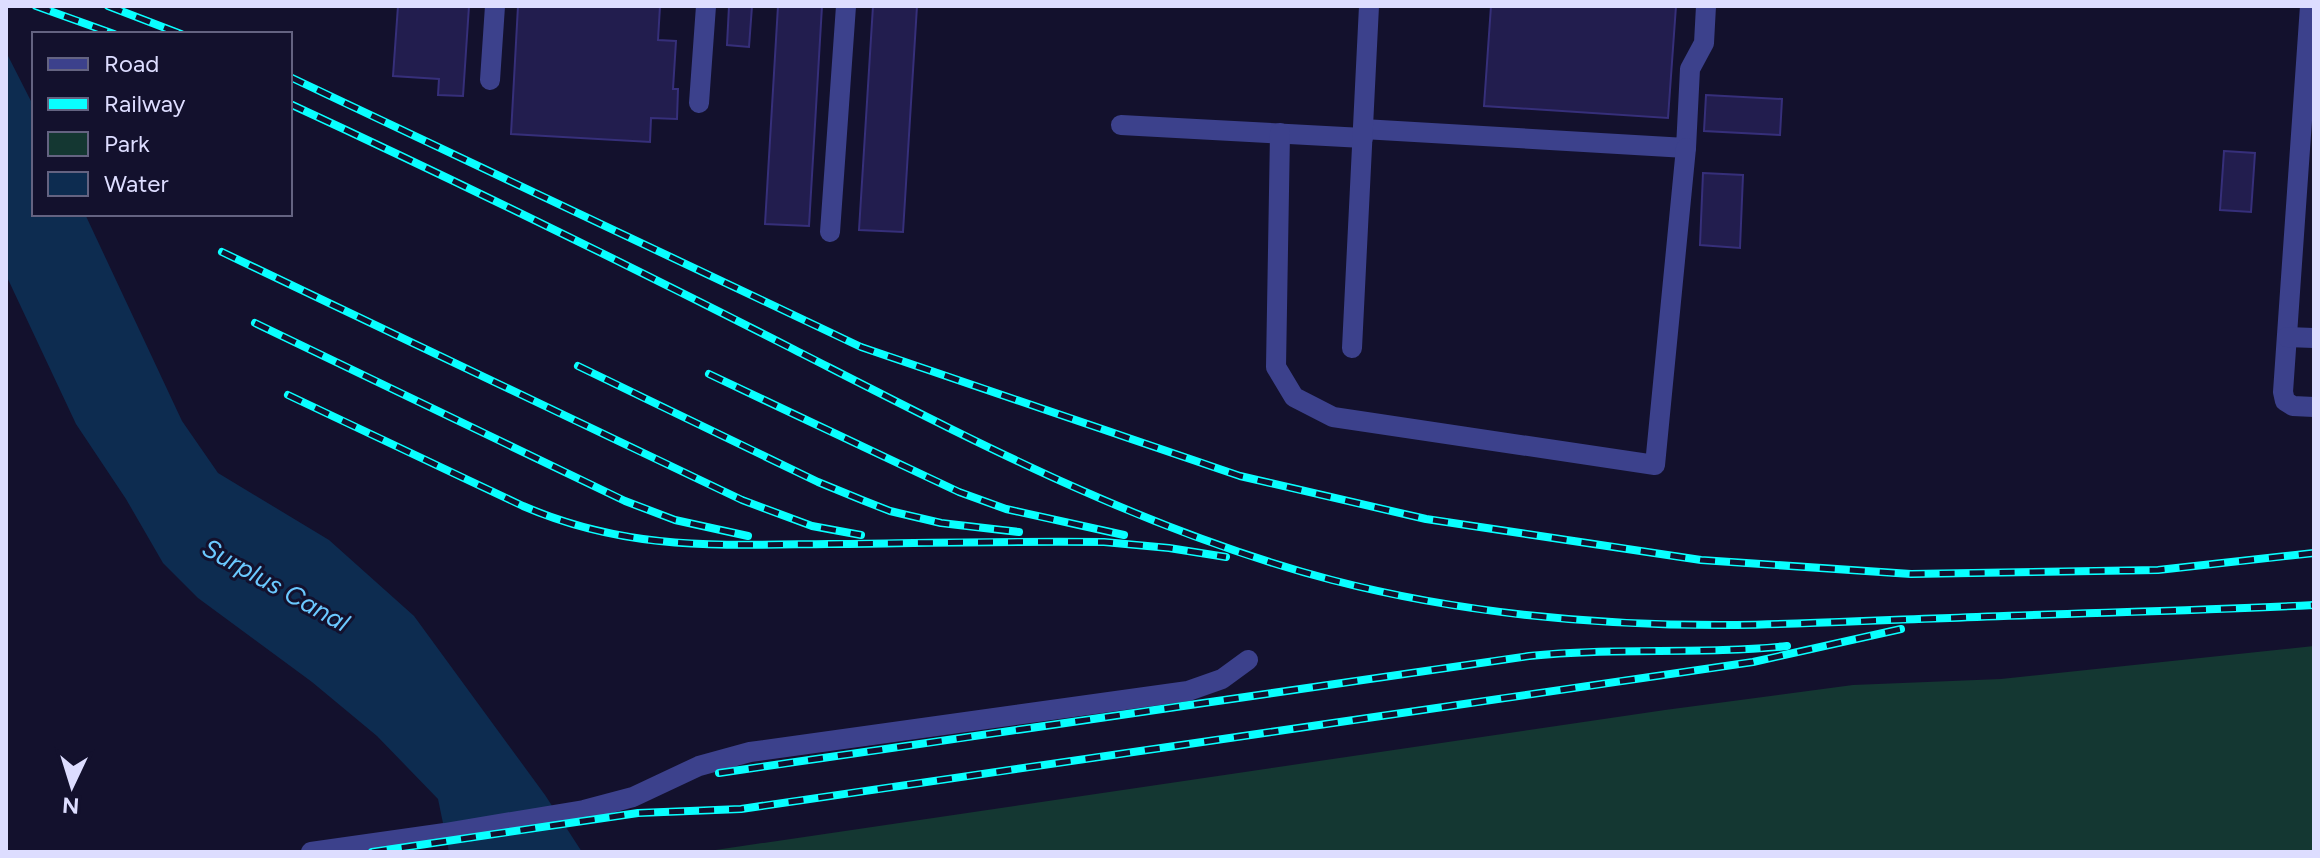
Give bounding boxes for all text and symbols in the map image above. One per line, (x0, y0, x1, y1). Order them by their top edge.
legend (32, 32, 292, 216)
text: Road (104, 49, 159, 78)
text: Railway (104, 89, 186, 118)
text: Park (104, 129, 150, 158)
text: Water (104, 169, 169, 198)
water label: Surplus Canal (197, 531, 355, 639)
north arrow (32, 746, 112, 826)
text: N (61, 791, 80, 820)

